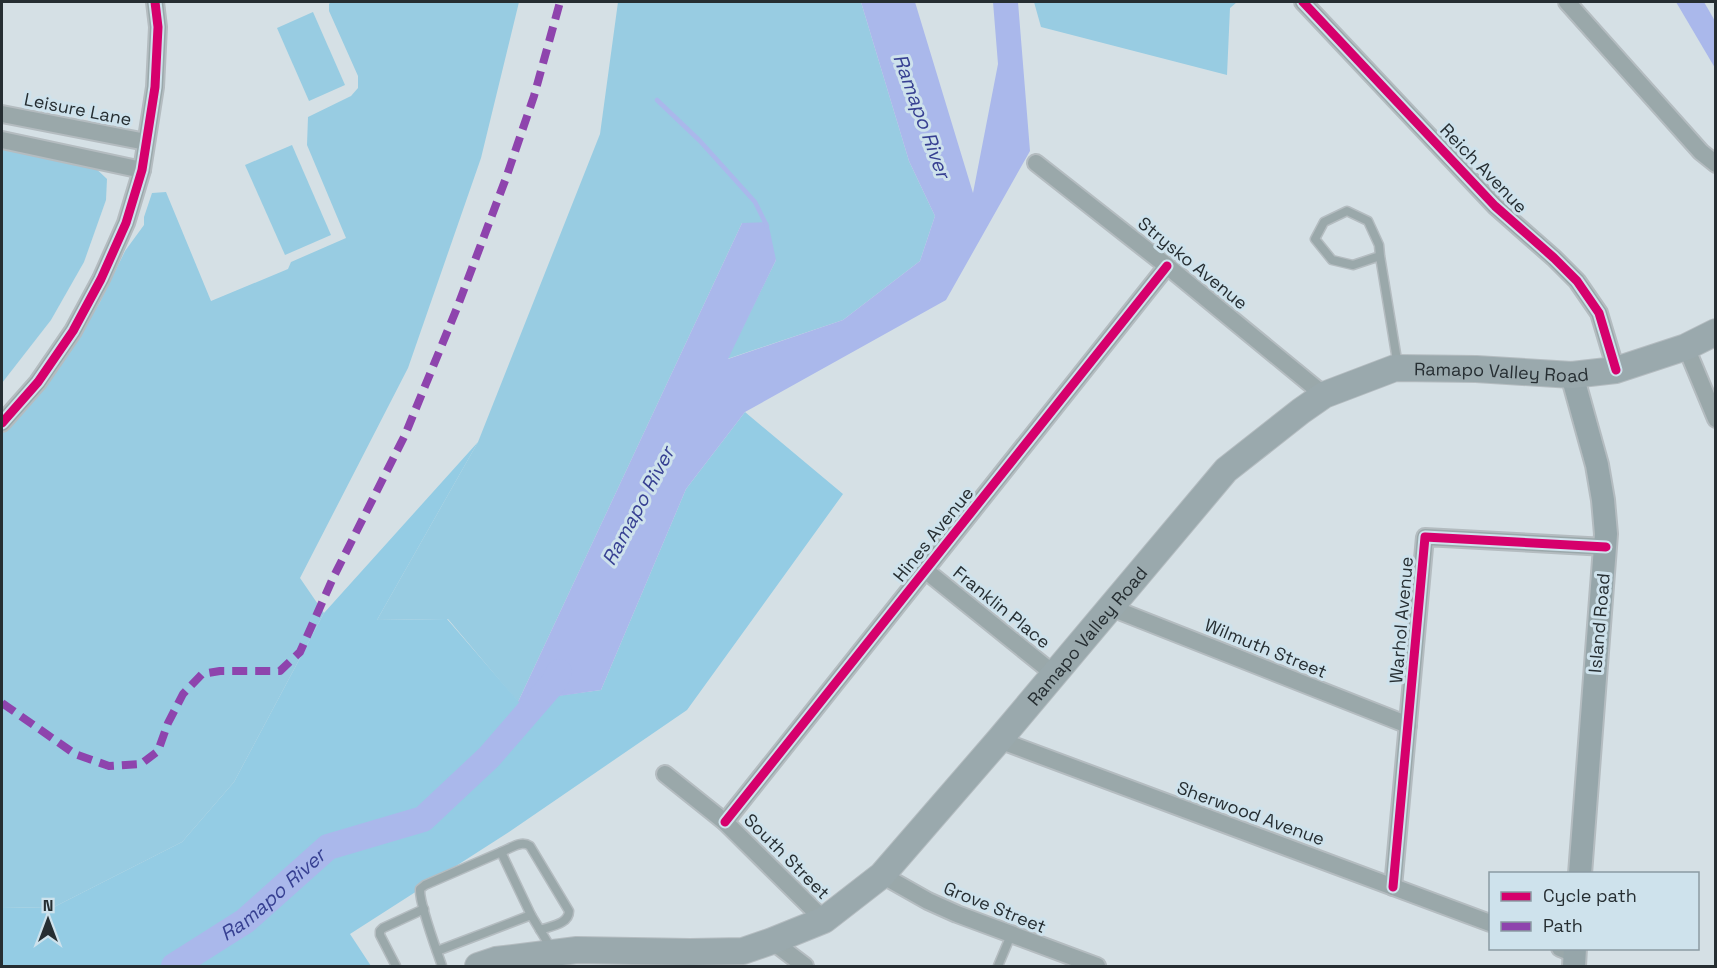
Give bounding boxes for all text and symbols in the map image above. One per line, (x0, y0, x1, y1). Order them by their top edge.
water label: Ramapo River (887, 50, 957, 184)
street label: Leisure Lane (22, 87, 134, 131)
street label: Reich Avenue (1435, 118, 1533, 218)
street label: Strysko Avenue (1133, 212, 1253, 314)
street label: Ramapo Valley Road (1414, 357, 1590, 387)
water label: Ramapo River (596, 440, 681, 570)
street label: Hines Avenue (888, 482, 978, 586)
street label: Warhol Avenue (1384, 556, 1418, 684)
street label: Franklin Place (949, 561, 1055, 653)
street label: Ramapo Valley Road (1022, 561, 1152, 710)
street label: Island Road (1583, 572, 1615, 674)
street label: Wilmuth Street (1201, 613, 1331, 683)
street label: Sherwood Avenue (1174, 776, 1328, 850)
street label: South Street (739, 808, 835, 904)
water label: Ramapo River (215, 841, 333, 947)
legend (1489, 872, 1699, 950)
street label: Grove Street (940, 876, 1050, 938)
text: Cycle path (1543, 884, 1637, 907)
north arrow (18, 890, 78, 950)
text: N (43, 895, 53, 916)
text: Path (1543, 914, 1583, 937)

